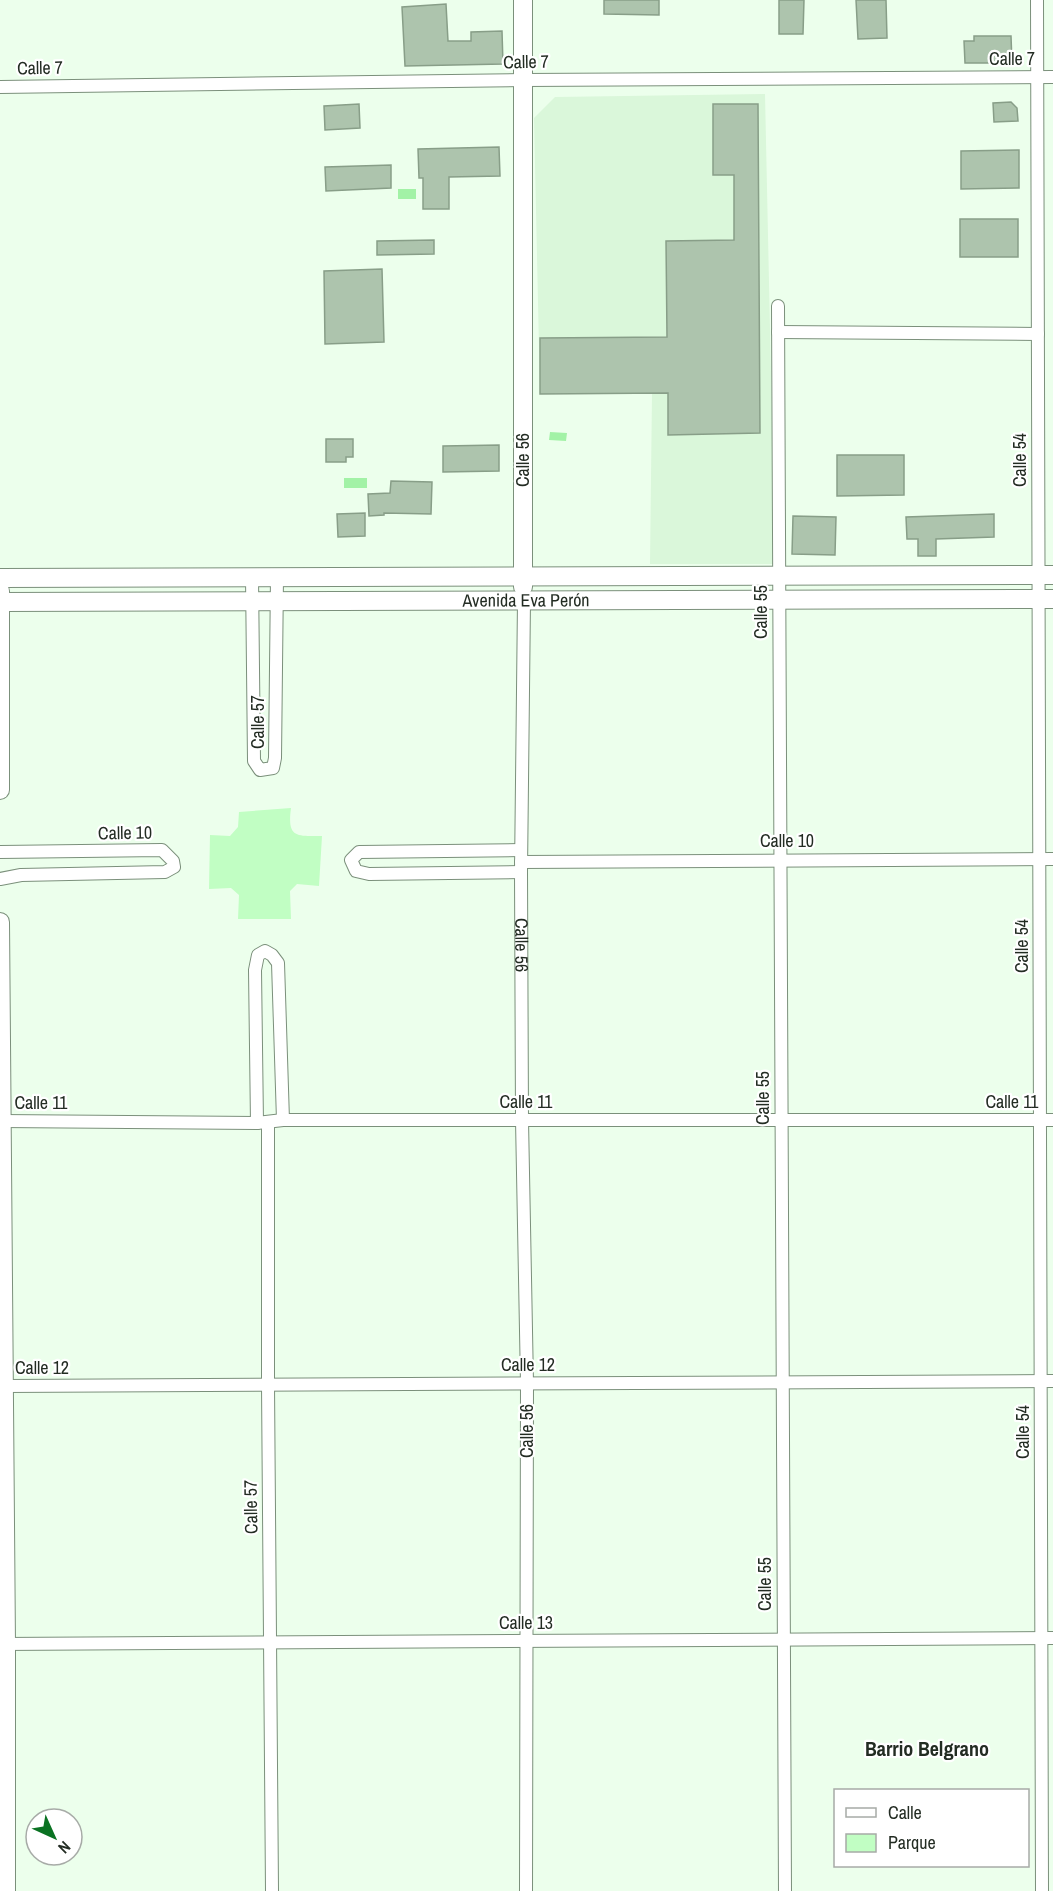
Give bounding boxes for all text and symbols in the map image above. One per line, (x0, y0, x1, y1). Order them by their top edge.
street label: Calle 7 (989, 46, 1035, 71)
street label: Calle 7 (503, 49, 549, 74)
street label: Calle 7 (17, 55, 63, 80)
street label: Calle 56 (510, 433, 535, 487)
street label: Calle 54 (1007, 433, 1032, 487)
street label: Calle 55 (748, 585, 773, 639)
street label: Avenida Eva Perón (461, 587, 590, 613)
street label: Calle 57 (245, 695, 270, 749)
street label: Calle 10 (98, 820, 152, 845)
street label: Calle 10 (760, 828, 814, 853)
street label: Calle 56 (509, 918, 534, 972)
street label: Calle 54 (1009, 919, 1034, 973)
street label: Calle 55 (750, 1071, 775, 1125)
street label: Calle 11 (499, 1089, 553, 1114)
street label: Calle 11 (985, 1089, 1039, 1114)
street label: Calle 11 (14, 1090, 68, 1115)
street label: Calle 12 (501, 1352, 555, 1377)
street label: Calle 12 (15, 1355, 69, 1380)
street label: Calle 56 (514, 1404, 539, 1458)
street label: Calle 54 (1010, 1405, 1035, 1459)
street label: Calle 57 (238, 1480, 263, 1534)
street label: Calle 55 (752, 1557, 777, 1611)
street label: Calle 13 (499, 1610, 553, 1635)
district label: Barrio Belgrano (865, 1735, 989, 1762)
legend (834, 1789, 1029, 1867)
text: Calle (888, 1800, 922, 1825)
north arrow (24, 1807, 84, 1867)
text: Parque (888, 1830, 936, 1855)
text: N (53, 1836, 76, 1859)

